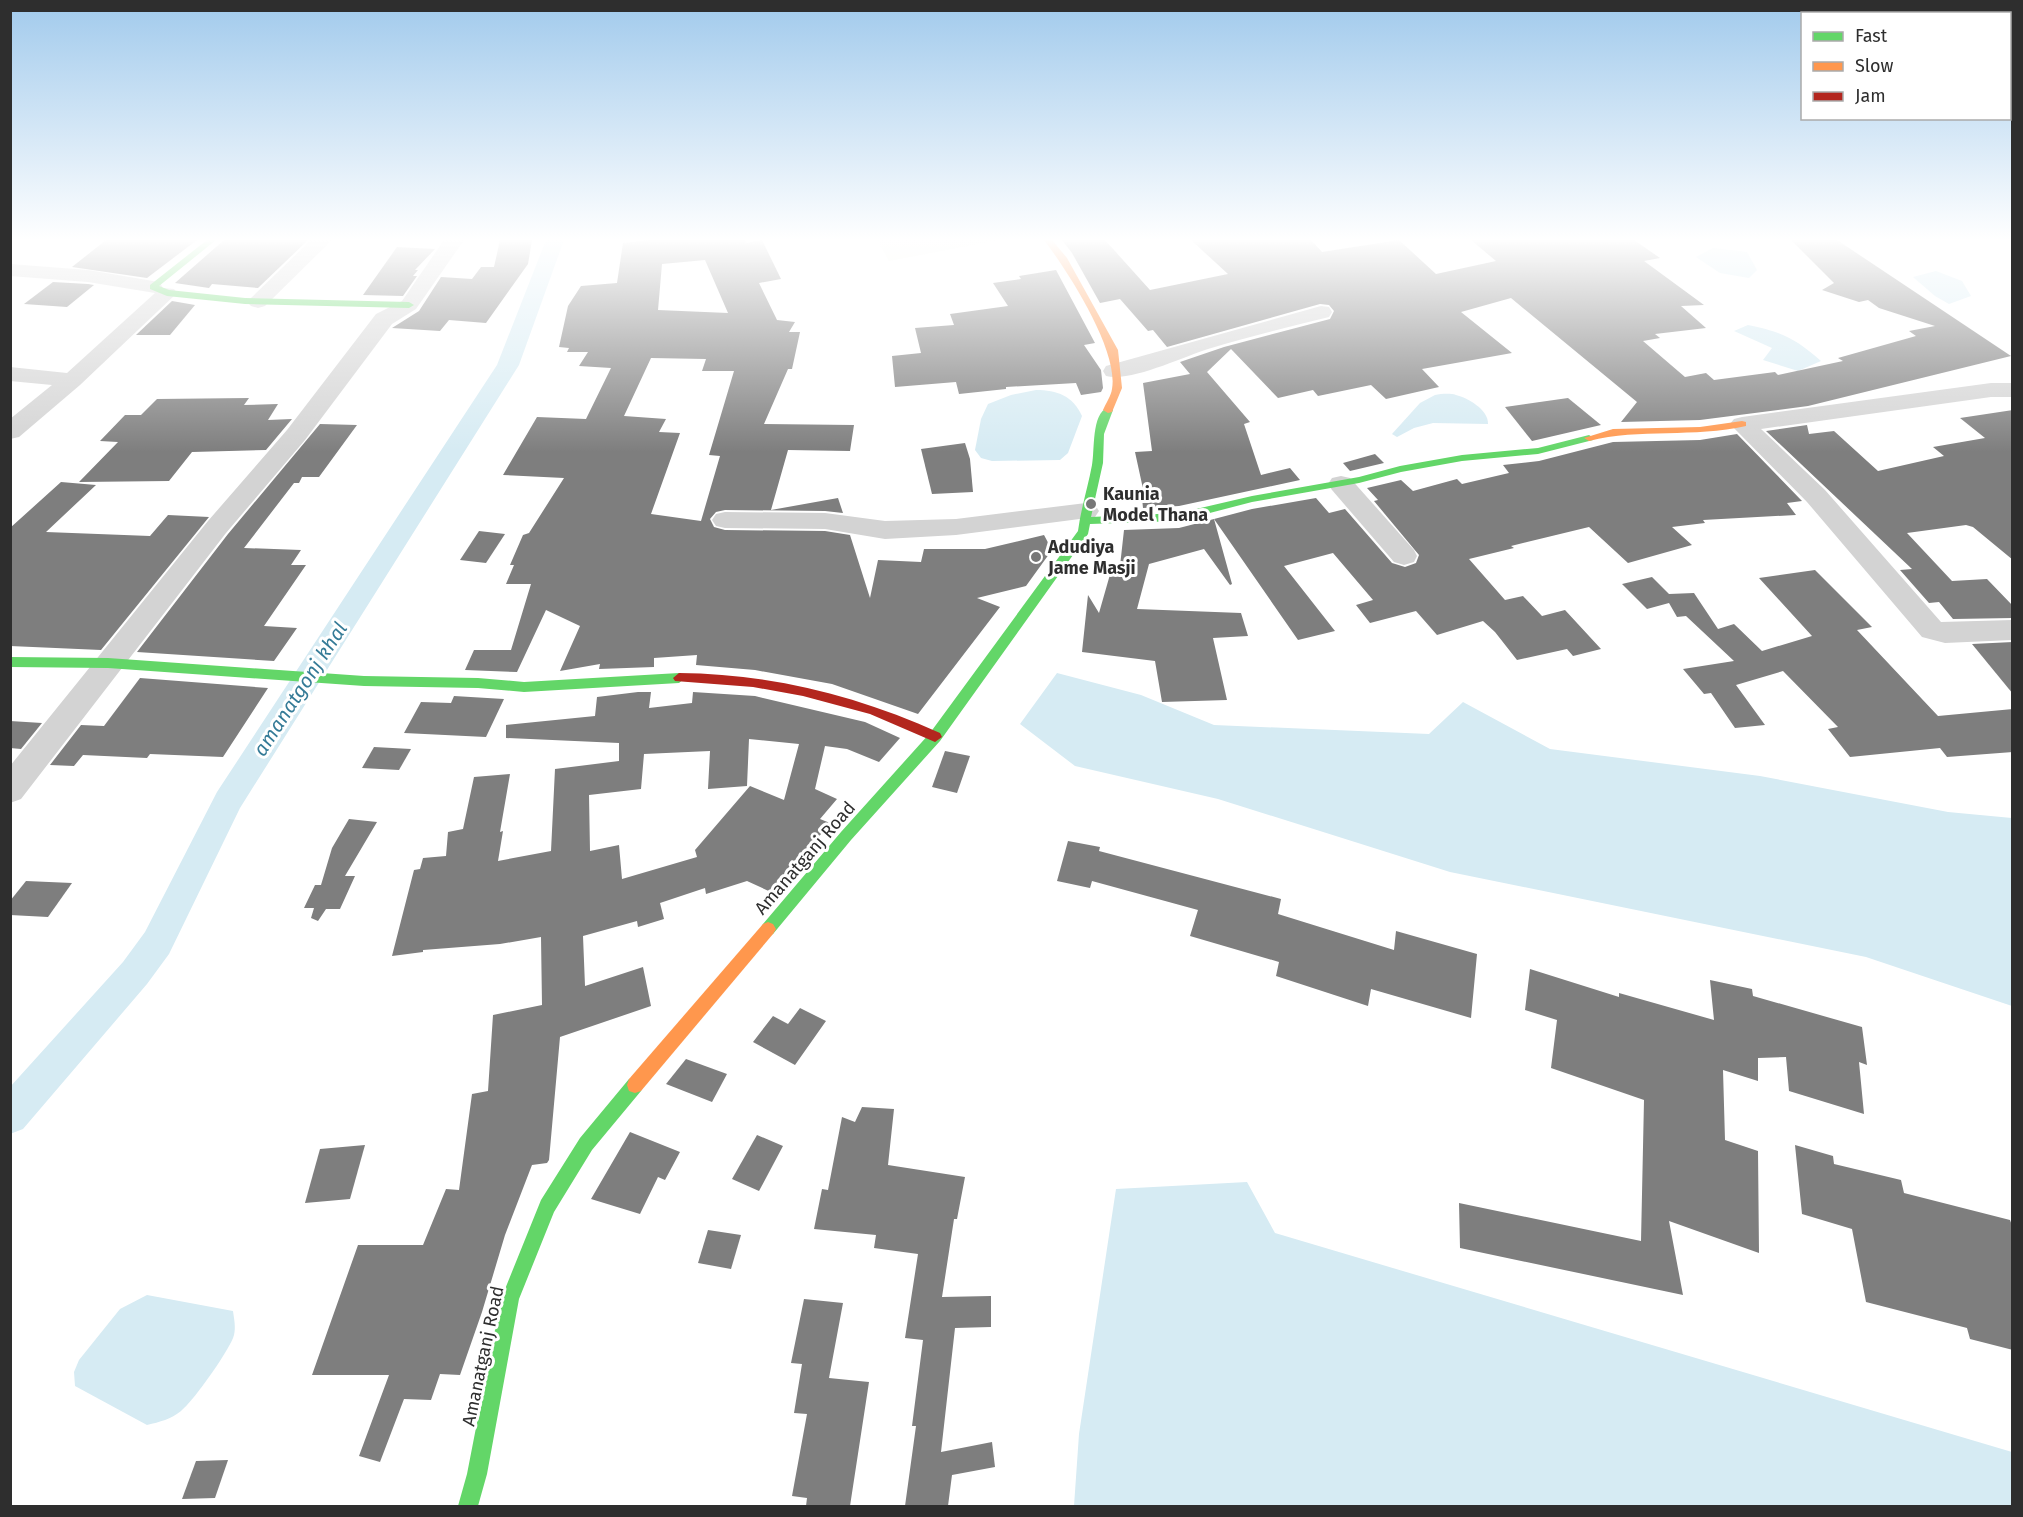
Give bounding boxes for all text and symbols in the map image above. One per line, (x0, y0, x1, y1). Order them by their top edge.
legend (1801, 12, 2011, 120)
text: Fast (1855, 25, 1888, 47)
text: Slow (1855, 55, 1894, 77)
text: Jam (1855, 85, 1886, 107)
place label: Kaunia Model Thana (1103, 483, 1208, 526)
marker: Kaunia Model Thana (1084, 497, 1098, 511)
place label: Adudiya Jame Masji (1047, 536, 1136, 579)
marker: Adudiya Jame Masji (1029, 550, 1043, 564)
water label: amanatgonj khal (248, 618, 352, 760)
street label: Amanatganj Road (750, 797, 860, 919)
street label: Amanatganj Road (457, 1284, 509, 1428)

